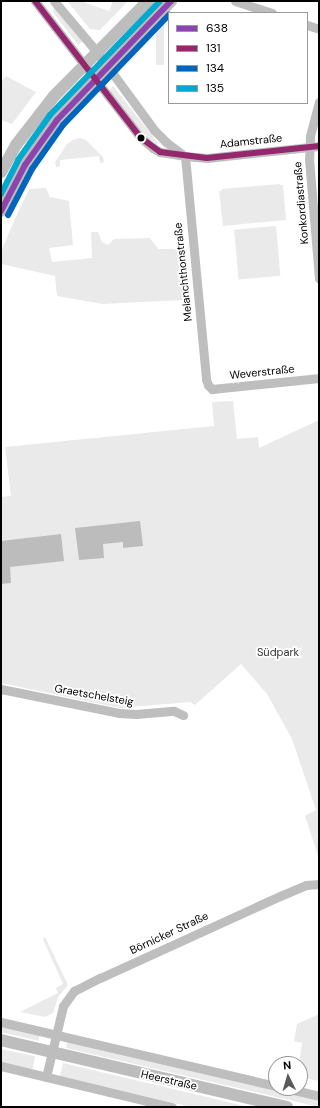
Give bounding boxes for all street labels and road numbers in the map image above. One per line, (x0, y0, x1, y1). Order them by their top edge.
street label: Adamstraße (219, 131, 283, 151)
street label: Konkordiastraße (291, 161, 311, 245)
street label: Melanchthonstraße (171, 222, 195, 322)
street label: Weverstraße (229, 362, 295, 382)
street label: Graetschelsteig (53, 682, 135, 708)
street label: Börnicker Straße (128, 909, 210, 957)
street label: Heerstraße (140, 1067, 198, 1093)

